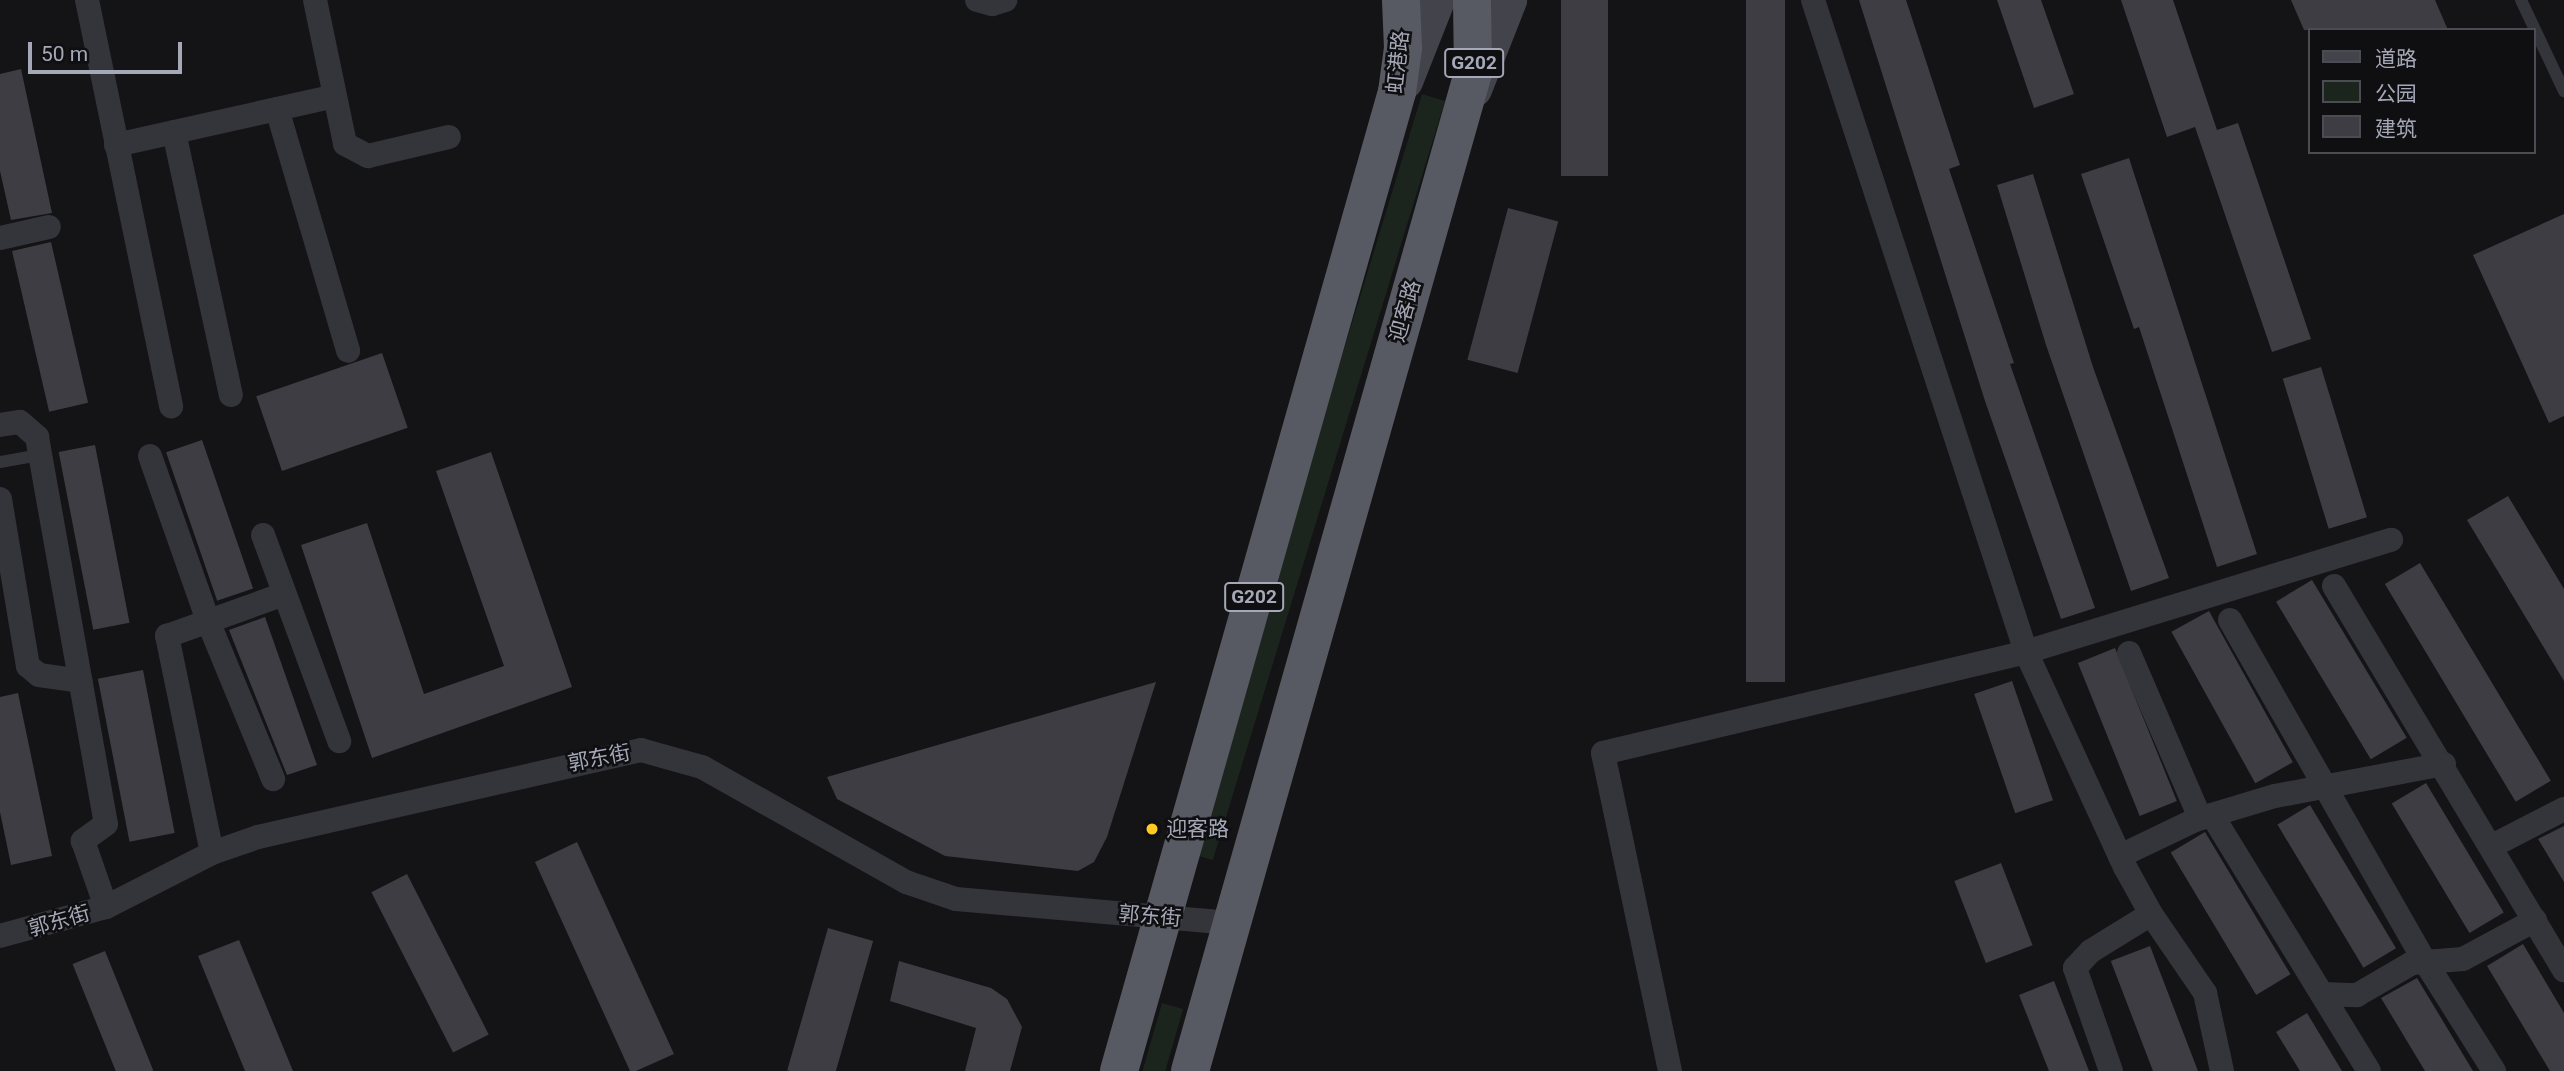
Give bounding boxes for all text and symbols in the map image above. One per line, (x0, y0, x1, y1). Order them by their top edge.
scale bar (32, 28, 186, 72)
legend (2308, 28, 2536, 154)
street label: 虹港路 (1382, 29, 1414, 95)
text: 50 m (41, 42, 88, 66)
text: 道路 (2375, 47, 2417, 71)
road number: G202 (1442, 48, 1506, 78)
text: 公园 (2375, 82, 2417, 106)
text: 建筑 (2375, 117, 2417, 141)
street label: 迎客路 (1384, 277, 1426, 345)
road number: G202 (1222, 582, 1286, 612)
street label: 郭东街 (566, 740, 632, 776)
place label: 迎客路 (1166, 816, 1229, 842)
marker: 迎客路 (1144, 821, 1160, 837)
street label: 郭东街 (25, 900, 93, 942)
street label: 郭东街 (1118, 901, 1182, 931)

